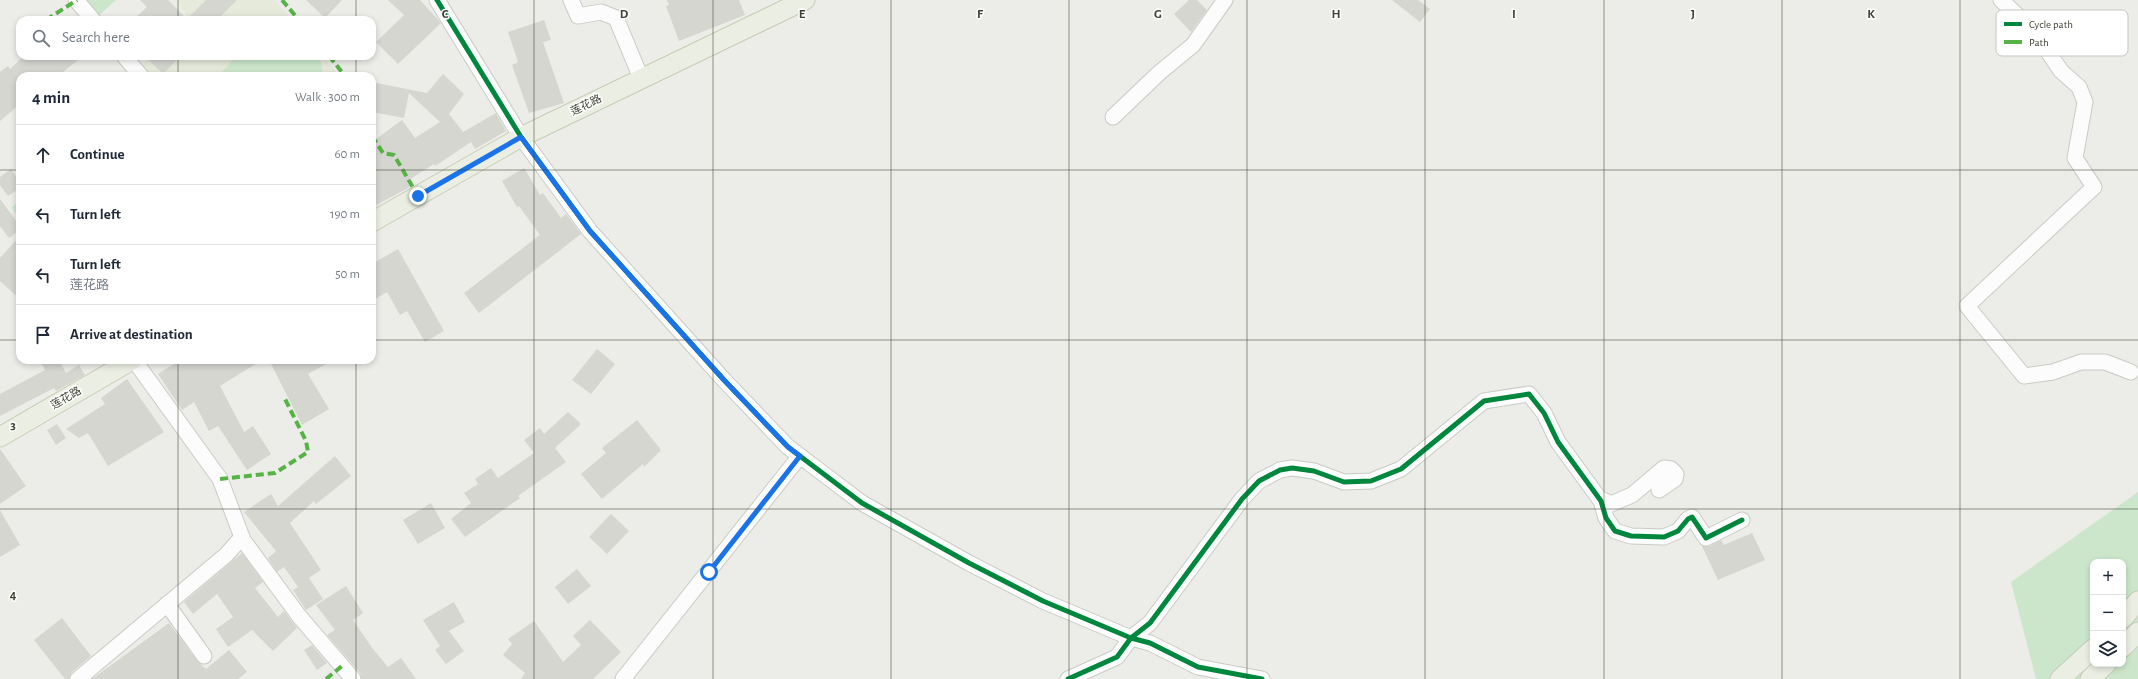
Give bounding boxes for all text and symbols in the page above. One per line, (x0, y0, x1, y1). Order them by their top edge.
text: C (442, 8, 449, 21)
text: D (620, 8, 629, 21)
text: E (799, 8, 806, 21)
text: F (977, 8, 984, 21)
text: G (1154, 8, 1162, 21)
text: H (1331, 8, 1341, 21)
text: I (1512, 8, 1516, 21)
text: J (1691, 8, 1695, 21)
text: K (1867, 8, 1875, 21)
legend (1996, 10, 2128, 56)
search box (16, 16, 376, 60)
text: Cycle path (2029, 19, 2073, 30)
icon: search (30, 27, 52, 49)
text: Search here (62, 30, 130, 45)
text: Path (2029, 37, 2049, 48)
text: 4 min (32, 89, 70, 106)
text: Walk · 300 m (295, 91, 360, 104)
street label: 莲花路 (568, 92, 603, 117)
icon: ahead (32, 144, 54, 166)
text: Continue (70, 147, 125, 162)
text: 60 m (334, 148, 360, 161)
route end (409, 187, 427, 205)
icon: left (32, 204, 54, 226)
text: Turn left (70, 207, 121, 222)
text: 190 m (330, 208, 360, 221)
text: Turn left (70, 257, 121, 272)
icon: left (32, 264, 54, 286)
text: 50 m (335, 268, 360, 281)
text: 莲花路 (70, 279, 109, 292)
icon: arrive (32, 324, 54, 346)
text: Arrive at destination (70, 327, 193, 342)
street label: 莲花路 (48, 384, 83, 411)
text: 3 (10, 419, 16, 432)
map controls (2090, 559, 2126, 667)
button: + (2090, 559, 2126, 595)
route start (700, 563, 718, 581)
text: 4 (10, 589, 17, 602)
button: − (2090, 595, 2126, 631)
button: layers (2090, 631, 2126, 667)

